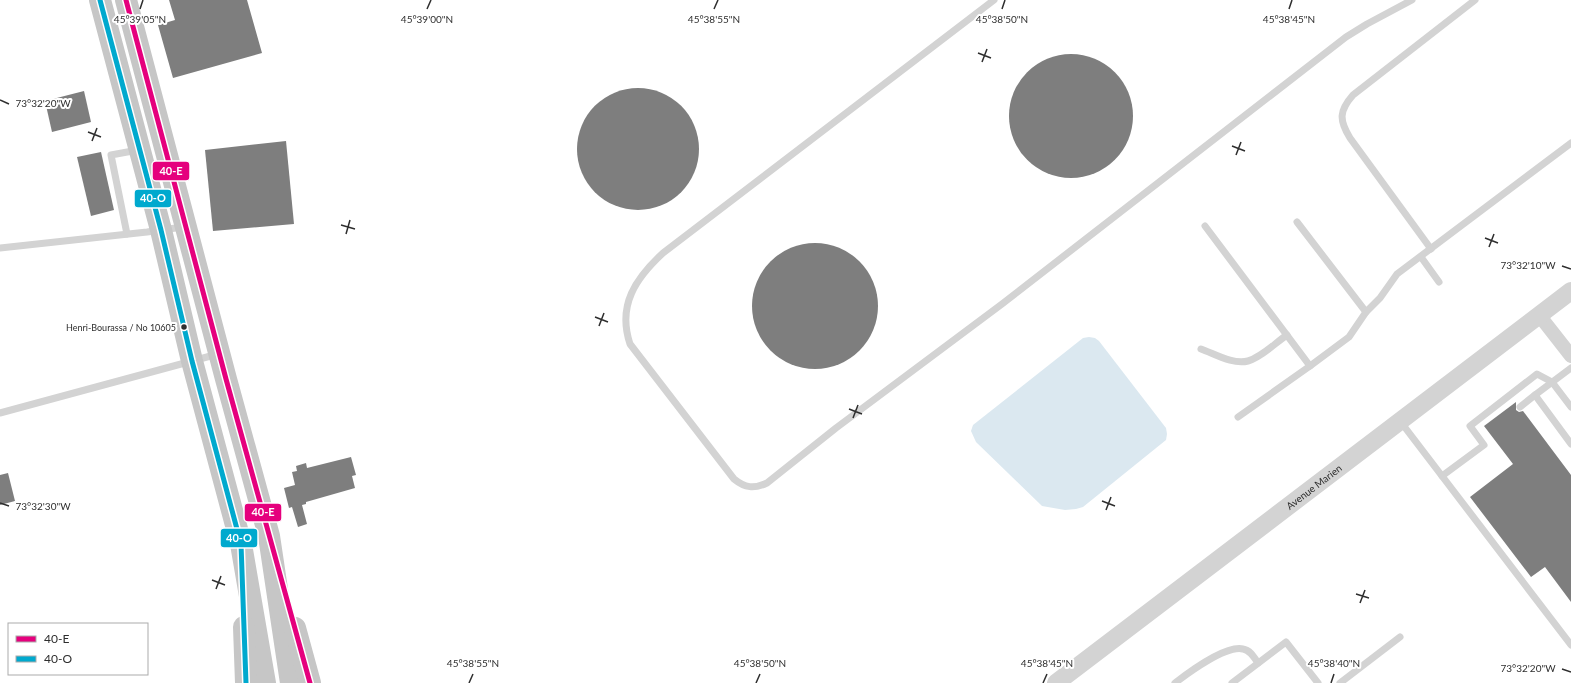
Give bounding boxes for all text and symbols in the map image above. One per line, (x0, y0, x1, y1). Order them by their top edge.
text: 45°39'05"N (114, 13, 166, 25)
text: 45°39'00"N (401, 13, 453, 25)
text: 45°38'55"N (688, 13, 740, 25)
text: 45°38'50"N (976, 13, 1028, 25)
text: 45°38'45"N (1263, 13, 1315, 25)
text: 73°32'20"W (15, 97, 71, 109)
line badge: 40-E (152, 161, 190, 181)
text: 40-E (159, 164, 183, 177)
line badge: 40-O (134, 189, 172, 208)
text: 40-O (140, 191, 166, 204)
text: 73°32'10"W (1500, 259, 1556, 271)
place label: Henri-Bourassa / No 10605 (66, 322, 176, 333)
marker: Henri-Bourassa / No 10605 (179, 322, 189, 332)
street label: Avenue Marien (1284, 462, 1344, 512)
text: 73°32'30"W (15, 500, 71, 512)
line badge: 40-E (244, 503, 282, 522)
text: 40-E (251, 505, 275, 518)
line badge: 40-O (220, 528, 258, 548)
text: 40-O (226, 531, 252, 544)
legend (8, 623, 148, 675)
text: 40-E (44, 631, 69, 646)
text: 40-O (44, 651, 72, 666)
text: 45°38'55"N (447, 657, 499, 669)
text: 45°38'50"N (734, 657, 786, 669)
text: 45°38'45"N (1021, 657, 1073, 669)
text: 45°38'40"N (1308, 657, 1360, 669)
text: 73°32'20"W (1500, 662, 1556, 674)

